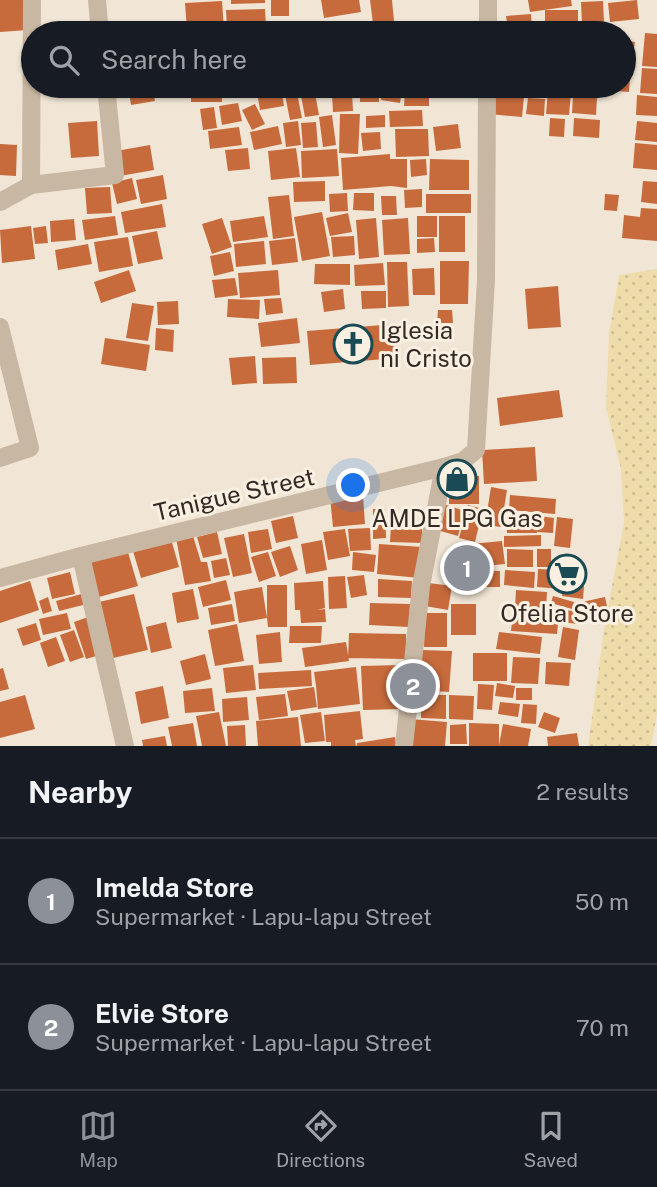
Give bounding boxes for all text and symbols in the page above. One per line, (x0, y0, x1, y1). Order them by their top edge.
search box (21, 21, 636, 98)
icon: search (45, 41, 83, 79)
text: Search here (101, 44, 247, 75)
place label: Iglesia ni Cristo (380, 316, 472, 372)
church icon: Iglesia ni Cristo (332, 323, 374, 365)
shop icon: AMDE LPG Gas (436, 458, 478, 500)
street label: Tanigue Street (151, 462, 317, 526)
your location (336, 468, 370, 502)
place label: AMDE LPG Gas (371, 504, 543, 532)
pin: 1 (444, 542, 490, 594)
supermarket icon: Ofelia Store (546, 553, 588, 595)
place label: Ofelia Store (500, 599, 634, 627)
pin: 2 (390, 660, 436, 712)
text: Nearby (28, 774, 132, 810)
text: 2 results (536, 778, 629, 805)
text: Imelda Store (95, 872, 254, 903)
text: 1 (46, 888, 56, 915)
text: 50 m (575, 888, 629, 915)
text: Supermarket · Lapu-lapu Street (95, 903, 432, 930)
text: Elvie Store (95, 998, 229, 1029)
text: 2 (44, 1014, 58, 1041)
text: 70 m (576, 1014, 629, 1041)
text: Supermarket · Lapu-lapu Street (95, 1029, 432, 1056)
tab: Map (79, 1107, 118, 1171)
tab: Directions (276, 1107, 365, 1171)
tab: Saved (524, 1107, 578, 1171)

